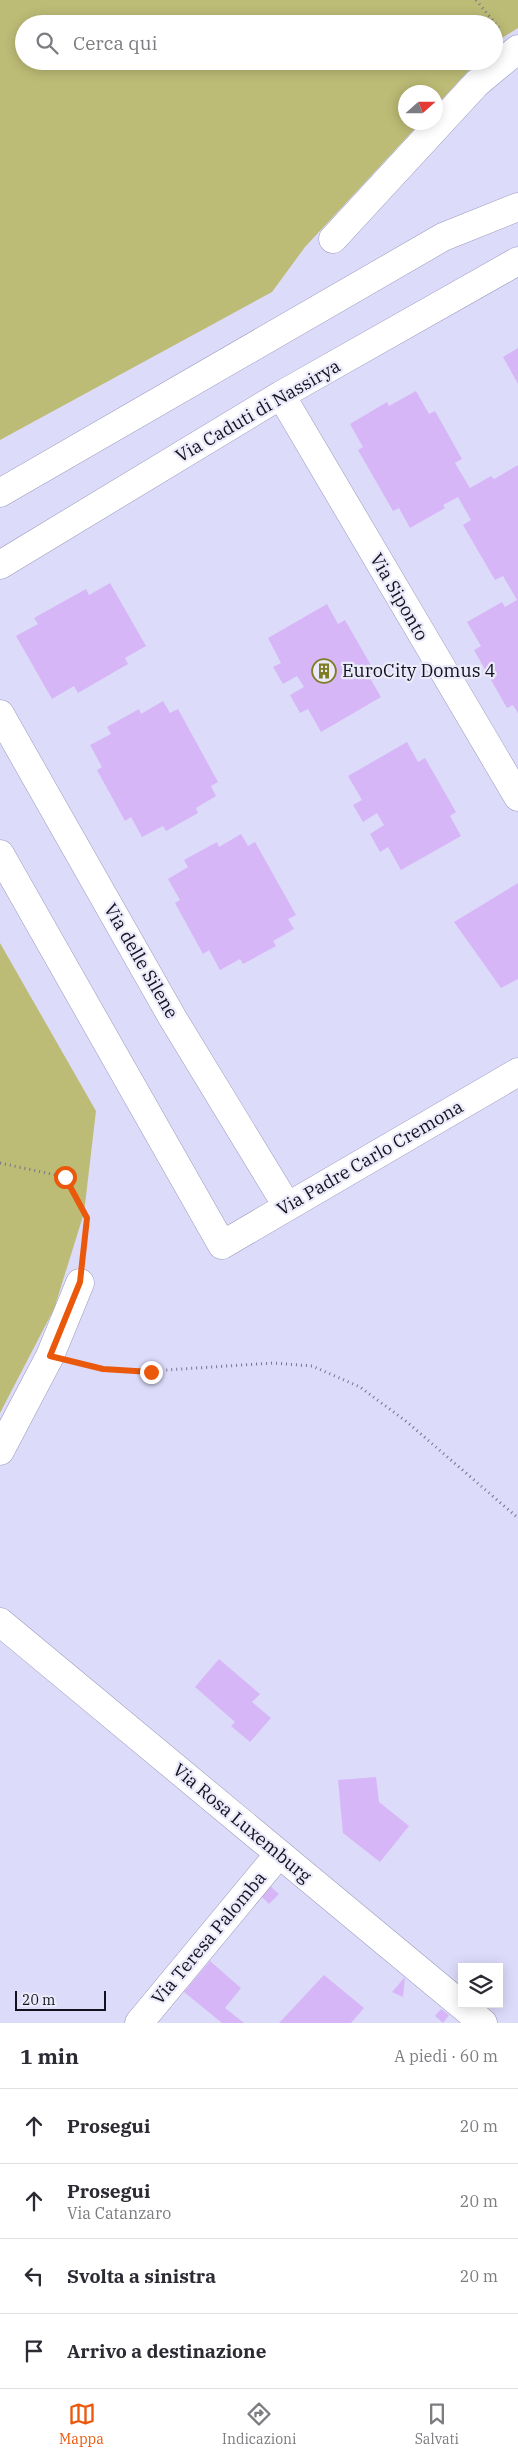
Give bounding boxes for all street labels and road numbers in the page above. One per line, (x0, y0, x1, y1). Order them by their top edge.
street label: Via Caduti di Nassirya (171, 354, 344, 467)
street label: Via Siponto (365, 549, 434, 644)
street label: Via delle Silene (99, 899, 184, 1022)
street label: Via Padre Carlo Cremona (272, 1095, 467, 1220)
street label: Via Rosa Luxemburg (168, 1758, 316, 1887)
street label: Via Teresa Palomba (146, 1866, 271, 2009)

